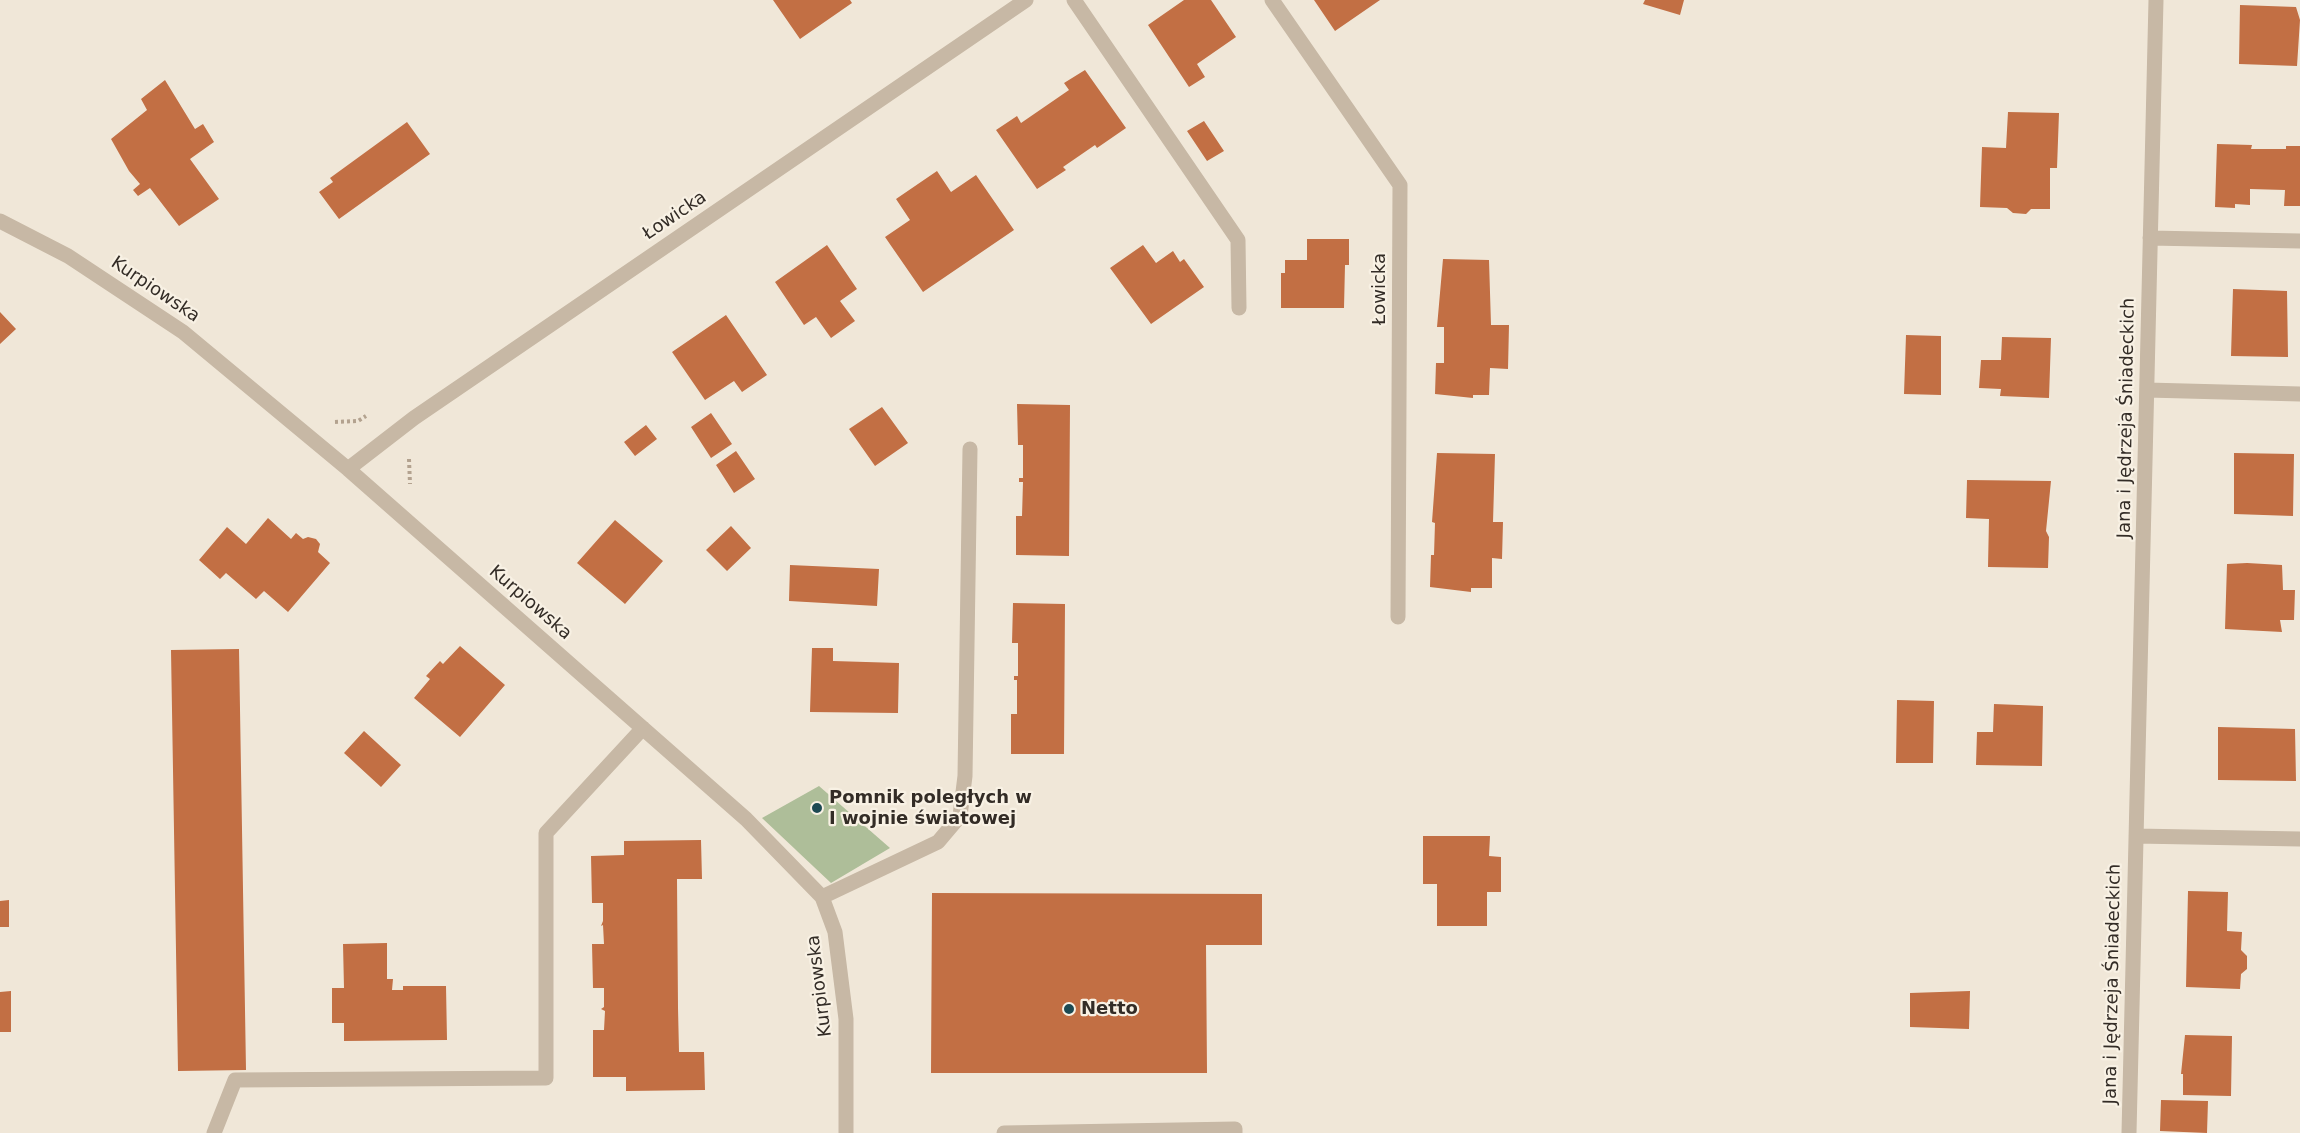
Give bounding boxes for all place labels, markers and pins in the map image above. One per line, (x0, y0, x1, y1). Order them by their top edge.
place label: Pomnik poległych w I wojnie światowej (829, 787, 1032, 830)
marker: Pomnik poległych w I wojnie światowej (810, 801, 824, 815)
place label: Netto (1081, 998, 1138, 1020)
marker: Netto (1062, 1002, 1076, 1016)

